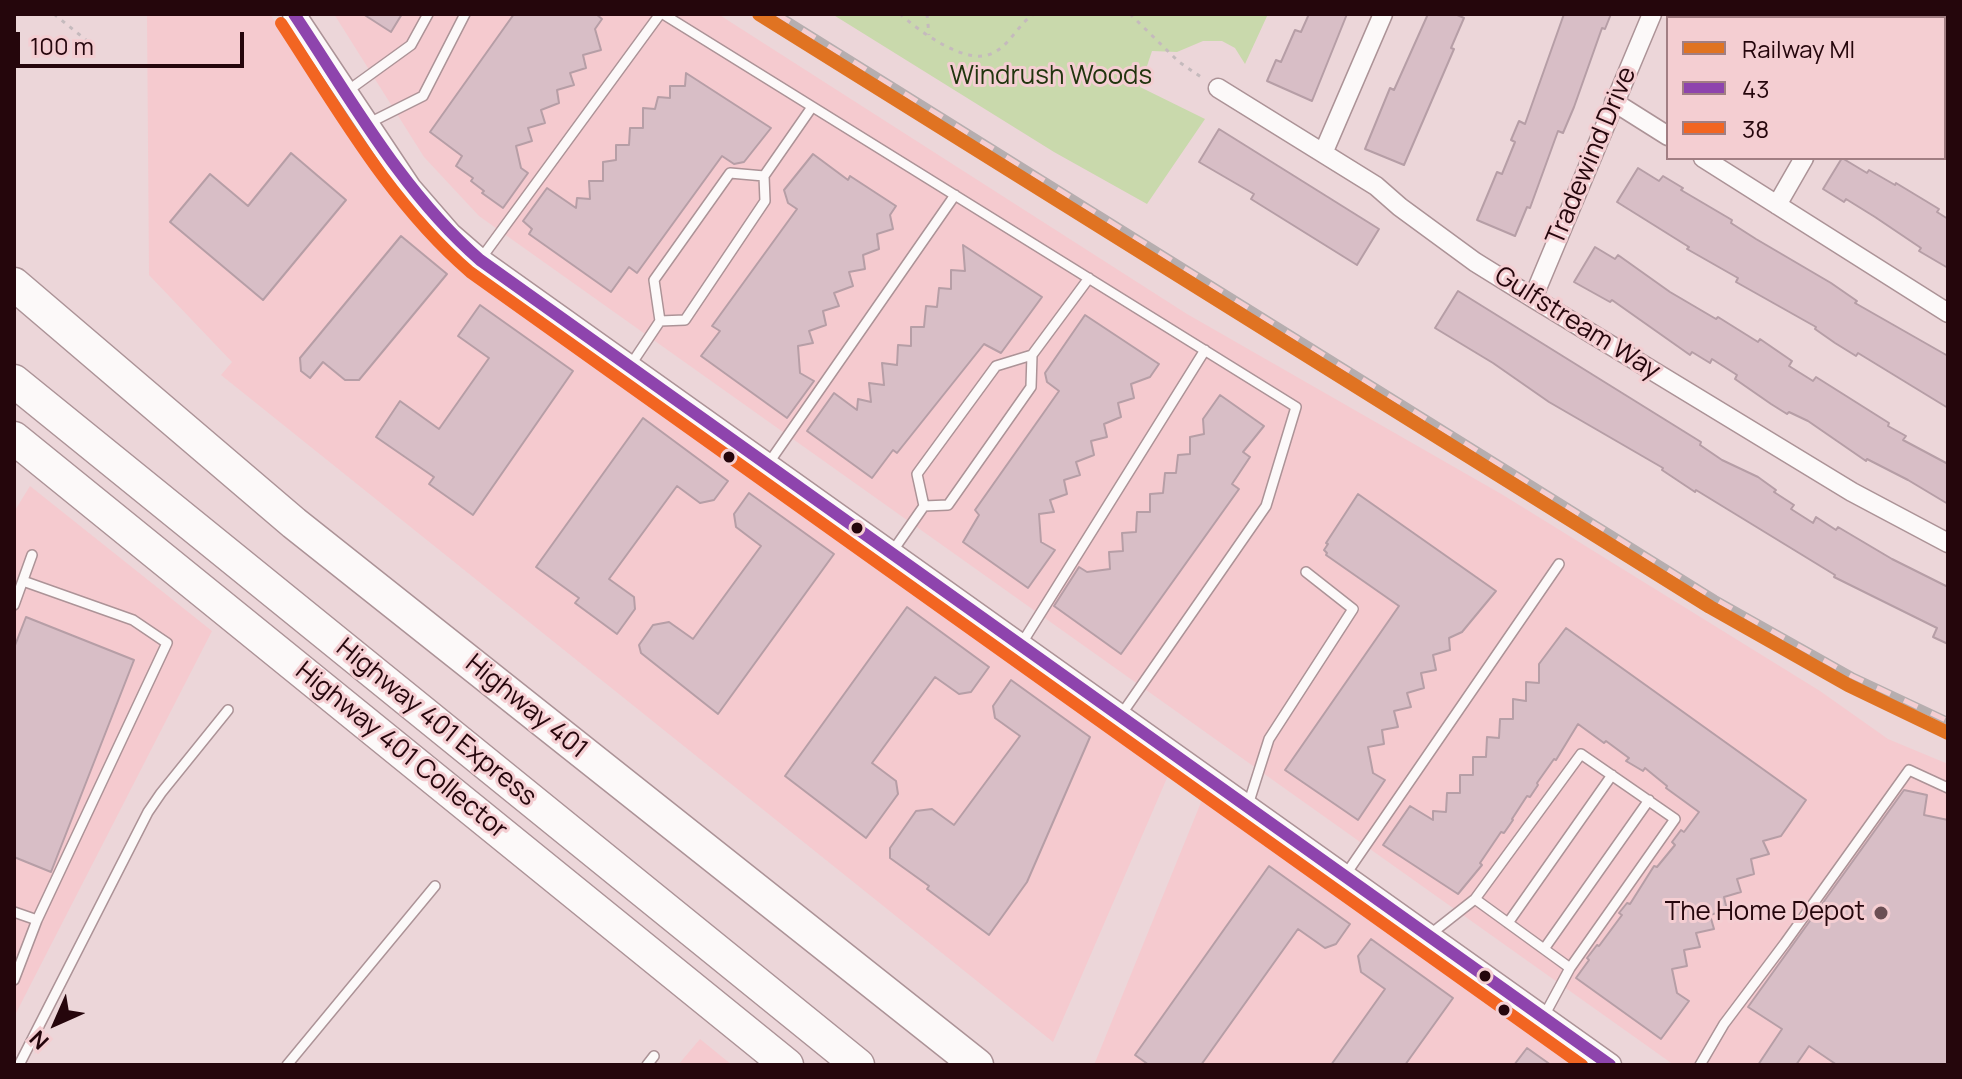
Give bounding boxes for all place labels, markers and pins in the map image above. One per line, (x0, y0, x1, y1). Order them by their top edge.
unlabelled marker (721, 449, 737, 465)
unlabelled marker (849, 520, 865, 536)
place label: The Home Depot (1665, 897, 1865, 929)
marker: The Home Depot (1872, 904, 1890, 922)
unlabelled marker (1477, 968, 1493, 984)
unlabelled marker (1496, 1002, 1512, 1018)

